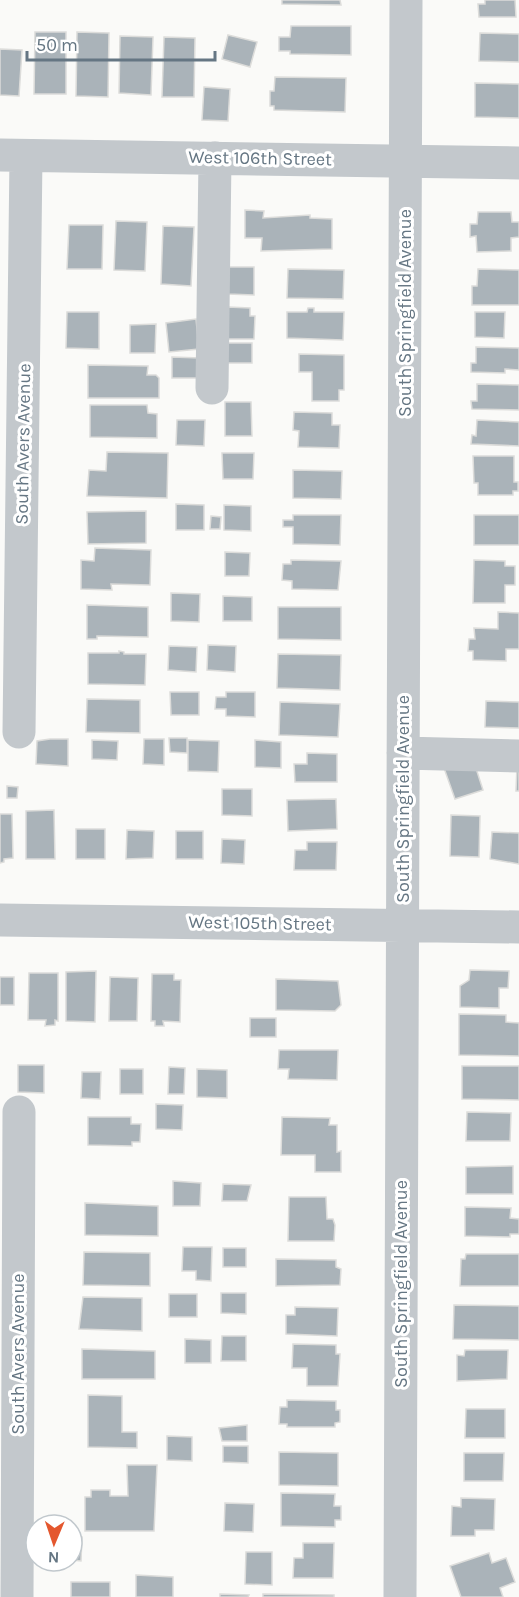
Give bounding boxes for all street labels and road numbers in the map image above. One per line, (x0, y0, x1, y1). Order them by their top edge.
street label: West 106th Street (188, 146, 332, 170)
street label: South Springfield Avenue (394, 209, 416, 417)
street label: South Avers Avenue (11, 363, 35, 525)
street label: South Springfield Avenue (392, 695, 414, 903)
street label: West 105th Street (188, 911, 332, 935)
street label: South Springfield Avenue (390, 1180, 412, 1388)
street label: South Avers Avenue (7, 1273, 29, 1435)

